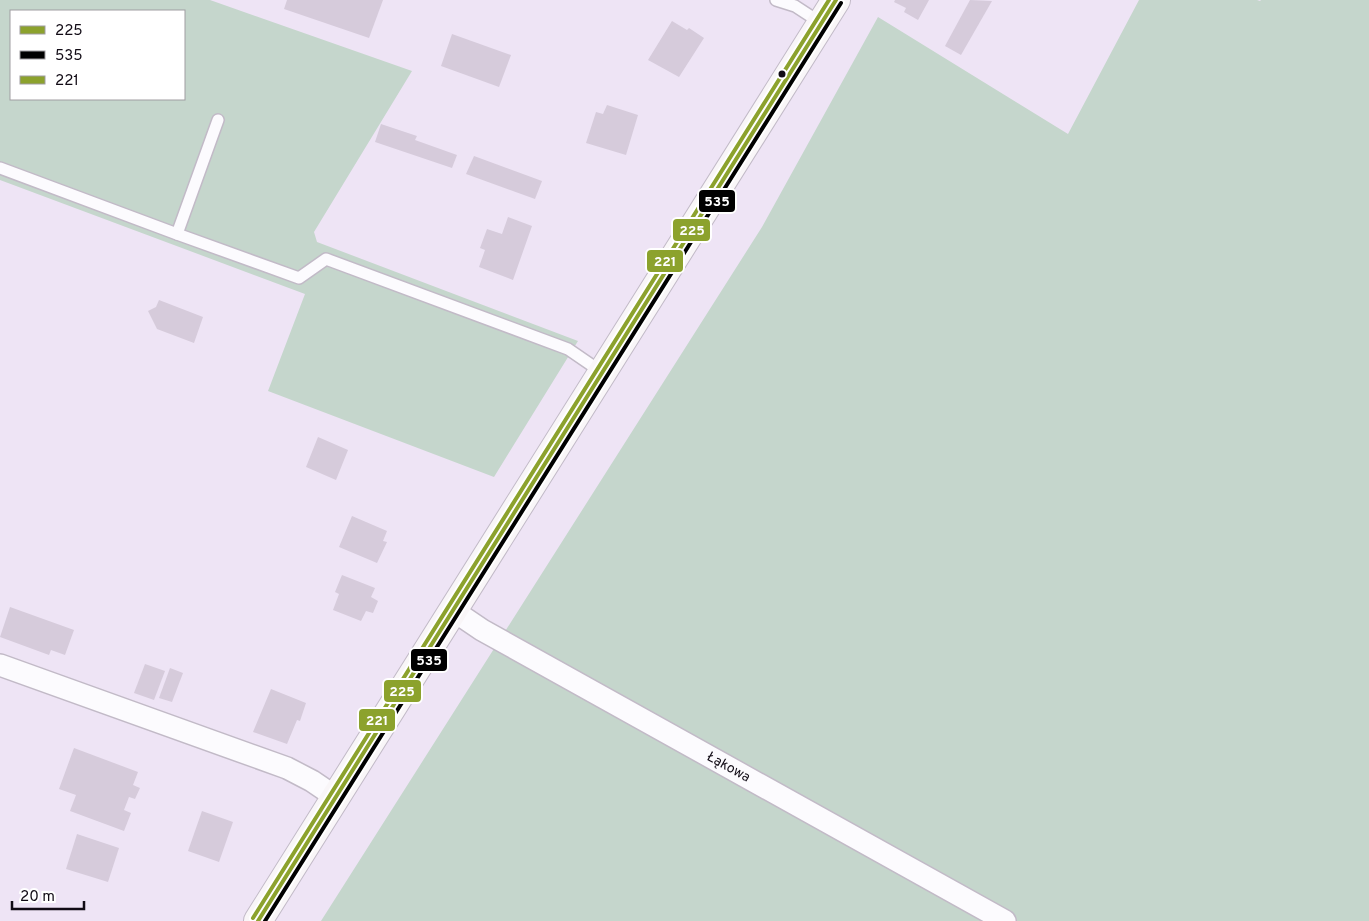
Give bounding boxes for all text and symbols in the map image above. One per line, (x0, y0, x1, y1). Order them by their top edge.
legend (10, 10, 185, 100)
text: 225 (55, 22, 83, 41)
text: 535 (55, 47, 83, 66)
unlabelled marker (777, 69, 787, 79)
text: 221 (55, 72, 79, 91)
line badge: 535 (698, 189, 736, 213)
text: 535 (704, 194, 730, 211)
line badge: 225 (672, 218, 711, 242)
text: 225 (679, 223, 705, 240)
line badge: 221 (646, 249, 684, 273)
text: 221 (654, 254, 676, 271)
line badge: 535 (410, 648, 448, 672)
text: 535 (416, 653, 442, 670)
line badge: 225 (383, 679, 422, 703)
text: 225 (389, 684, 415, 701)
line badge: 221 (358, 708, 396, 732)
text: 221 (366, 713, 388, 730)
street label: Łąkowa (704, 748, 753, 786)
scale bar (12, 878, 85, 910)
text: 20 m (20, 888, 55, 907)

